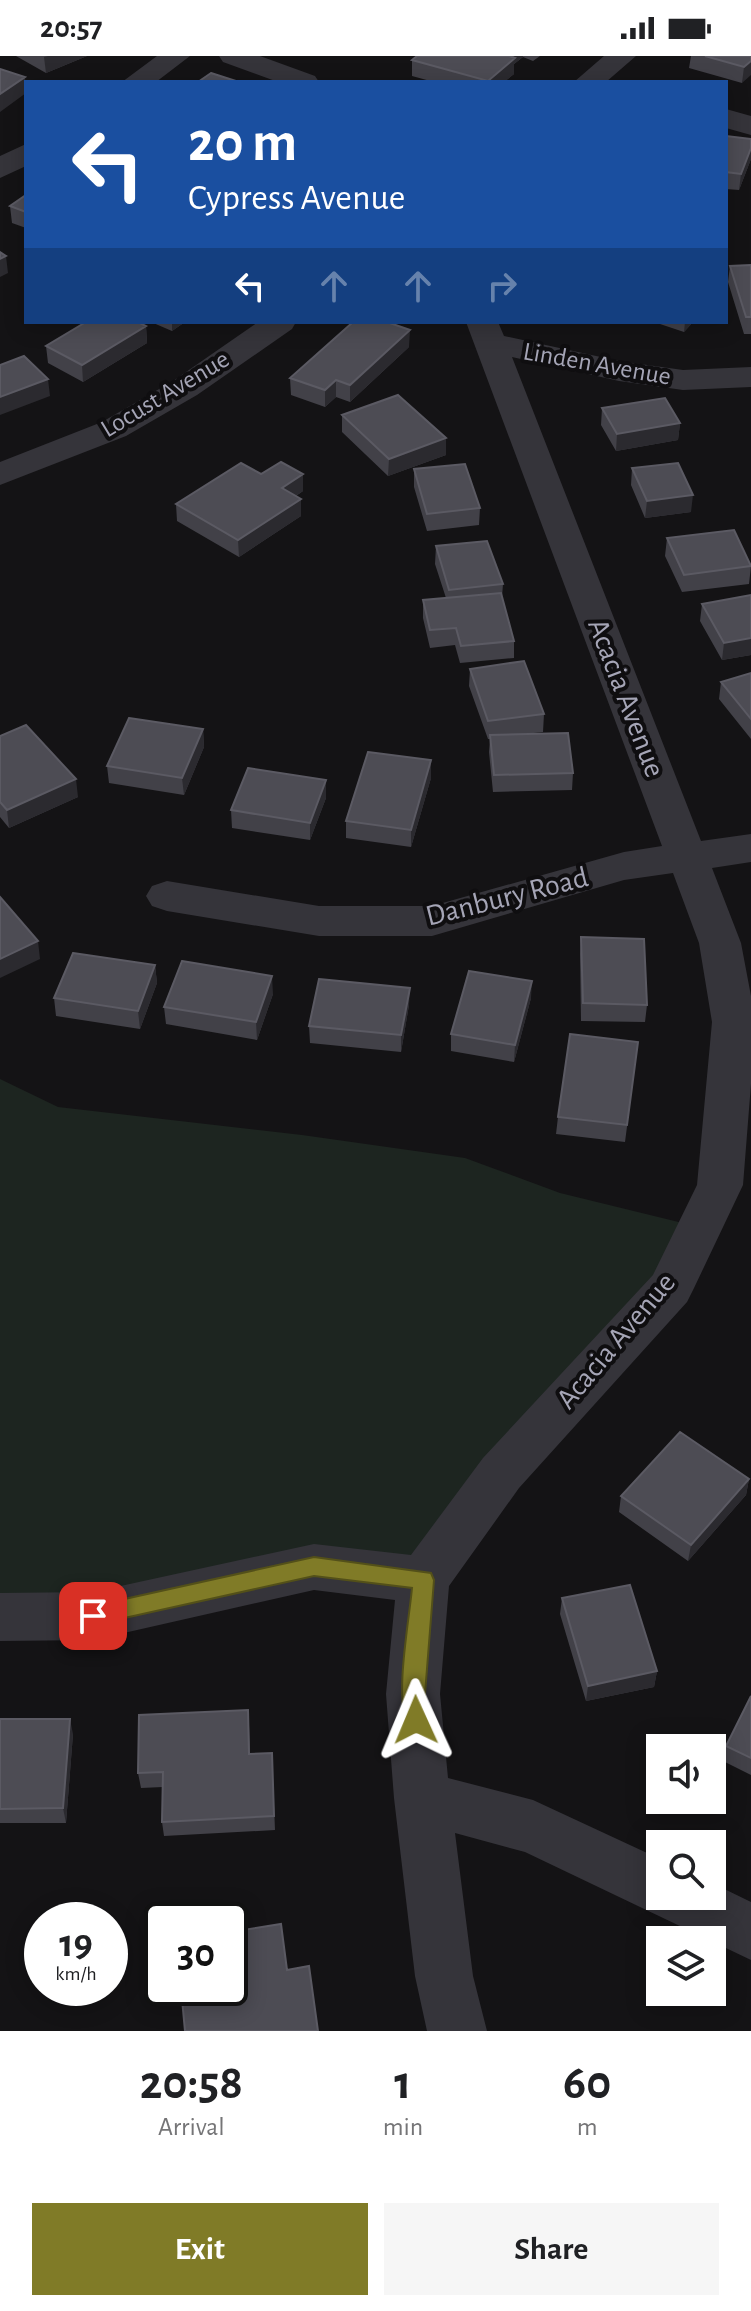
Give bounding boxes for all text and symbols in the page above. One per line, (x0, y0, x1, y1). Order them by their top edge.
text: 20:57 (40, 13, 103, 43)
icon: left (56, 112, 160, 216)
text: 20 m (188, 115, 297, 171)
text: Cypress Avenue (188, 180, 405, 216)
icon: left (228, 264, 272, 308)
icon: ahead (312, 264, 356, 308)
icon: ahead (396, 264, 440, 308)
icon: right (480, 264, 524, 308)
street label: Linden Avenue (521, 338, 673, 390)
street label: Locust Avenue (96, 346, 234, 442)
street label: Acacia Avenue (582, 615, 670, 781)
street label: Danbury Road (423, 862, 591, 932)
street label: Acacia Avenue (551, 1267, 681, 1415)
pin (59, 1582, 127, 1650)
icon: arrive (71, 1594, 115, 1638)
position arrow (374, 1678, 458, 1762)
map controls (646, 1734, 726, 2006)
button: sound (646, 1734, 726, 1814)
button: search (646, 1830, 726, 1910)
speed limit sign: 30 (144, 1902, 248, 2006)
text: 19 (59, 1924, 93, 1964)
button: layers (646, 1926, 726, 2006)
text: km/h (55, 1964, 97, 1984)
text: 20:58 (140, 2060, 243, 2108)
text: 1 (394, 2060, 412, 2108)
text: 60 (563, 2060, 611, 2108)
text: Arrival (158, 2114, 225, 2140)
text: min (383, 2114, 423, 2140)
text: m (577, 2114, 597, 2140)
button: Exit (32, 2203, 368, 2295)
button: Share (384, 2203, 719, 2295)

